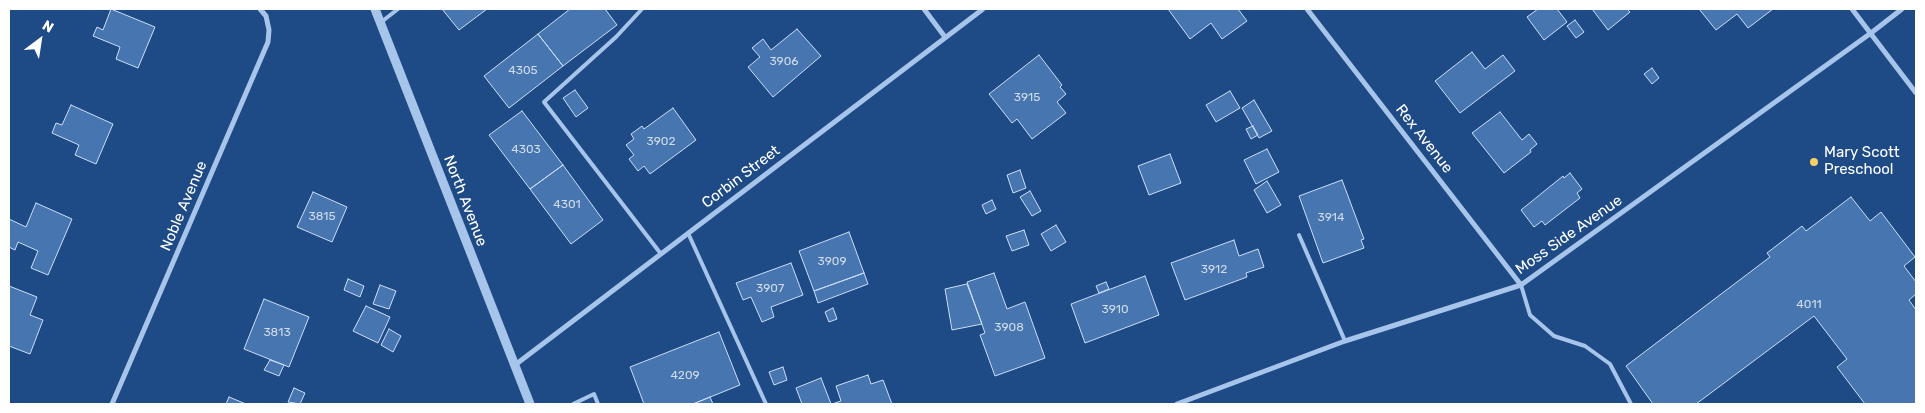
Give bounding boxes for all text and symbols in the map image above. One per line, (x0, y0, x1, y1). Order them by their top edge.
north arrow (15, 15, 65, 65)
text: N (39, 17, 57, 37)
house number: 3906 (769, 55, 799, 69)
house number: 4305 (508, 64, 538, 78)
house number: 3915 (1014, 91, 1040, 105)
street label: Rex Avenue (1392, 101, 1456, 177)
house number: 3902 (647, 135, 675, 149)
street label: Corbin Street (698, 142, 784, 212)
house number: 4303 (511, 143, 541, 157)
place label: Mary Scott Preschool (1824, 144, 1900, 179)
street label: North Avenue (439, 153, 491, 249)
marker: Mary Scott Preschool (1808, 156, 1820, 168)
street label: Noble Avenue (157, 158, 211, 254)
street label: Moss Side Avenue (1512, 191, 1626, 279)
house number: 4301 (553, 198, 581, 212)
house number: 3815 (308, 210, 336, 224)
house number: 3914 (1318, 211, 1344, 225)
house number: 3909 (817, 255, 847, 269)
house number: 3912 (1201, 263, 1227, 277)
house number: 3907 (756, 282, 784, 296)
house number: 4011 (1796, 298, 1822, 312)
house number: 3910 (1101, 303, 1129, 317)
house number: 3908 (994, 321, 1024, 335)
house number: 3813 (263, 326, 291, 340)
house number: 4209 (670, 369, 700, 383)

